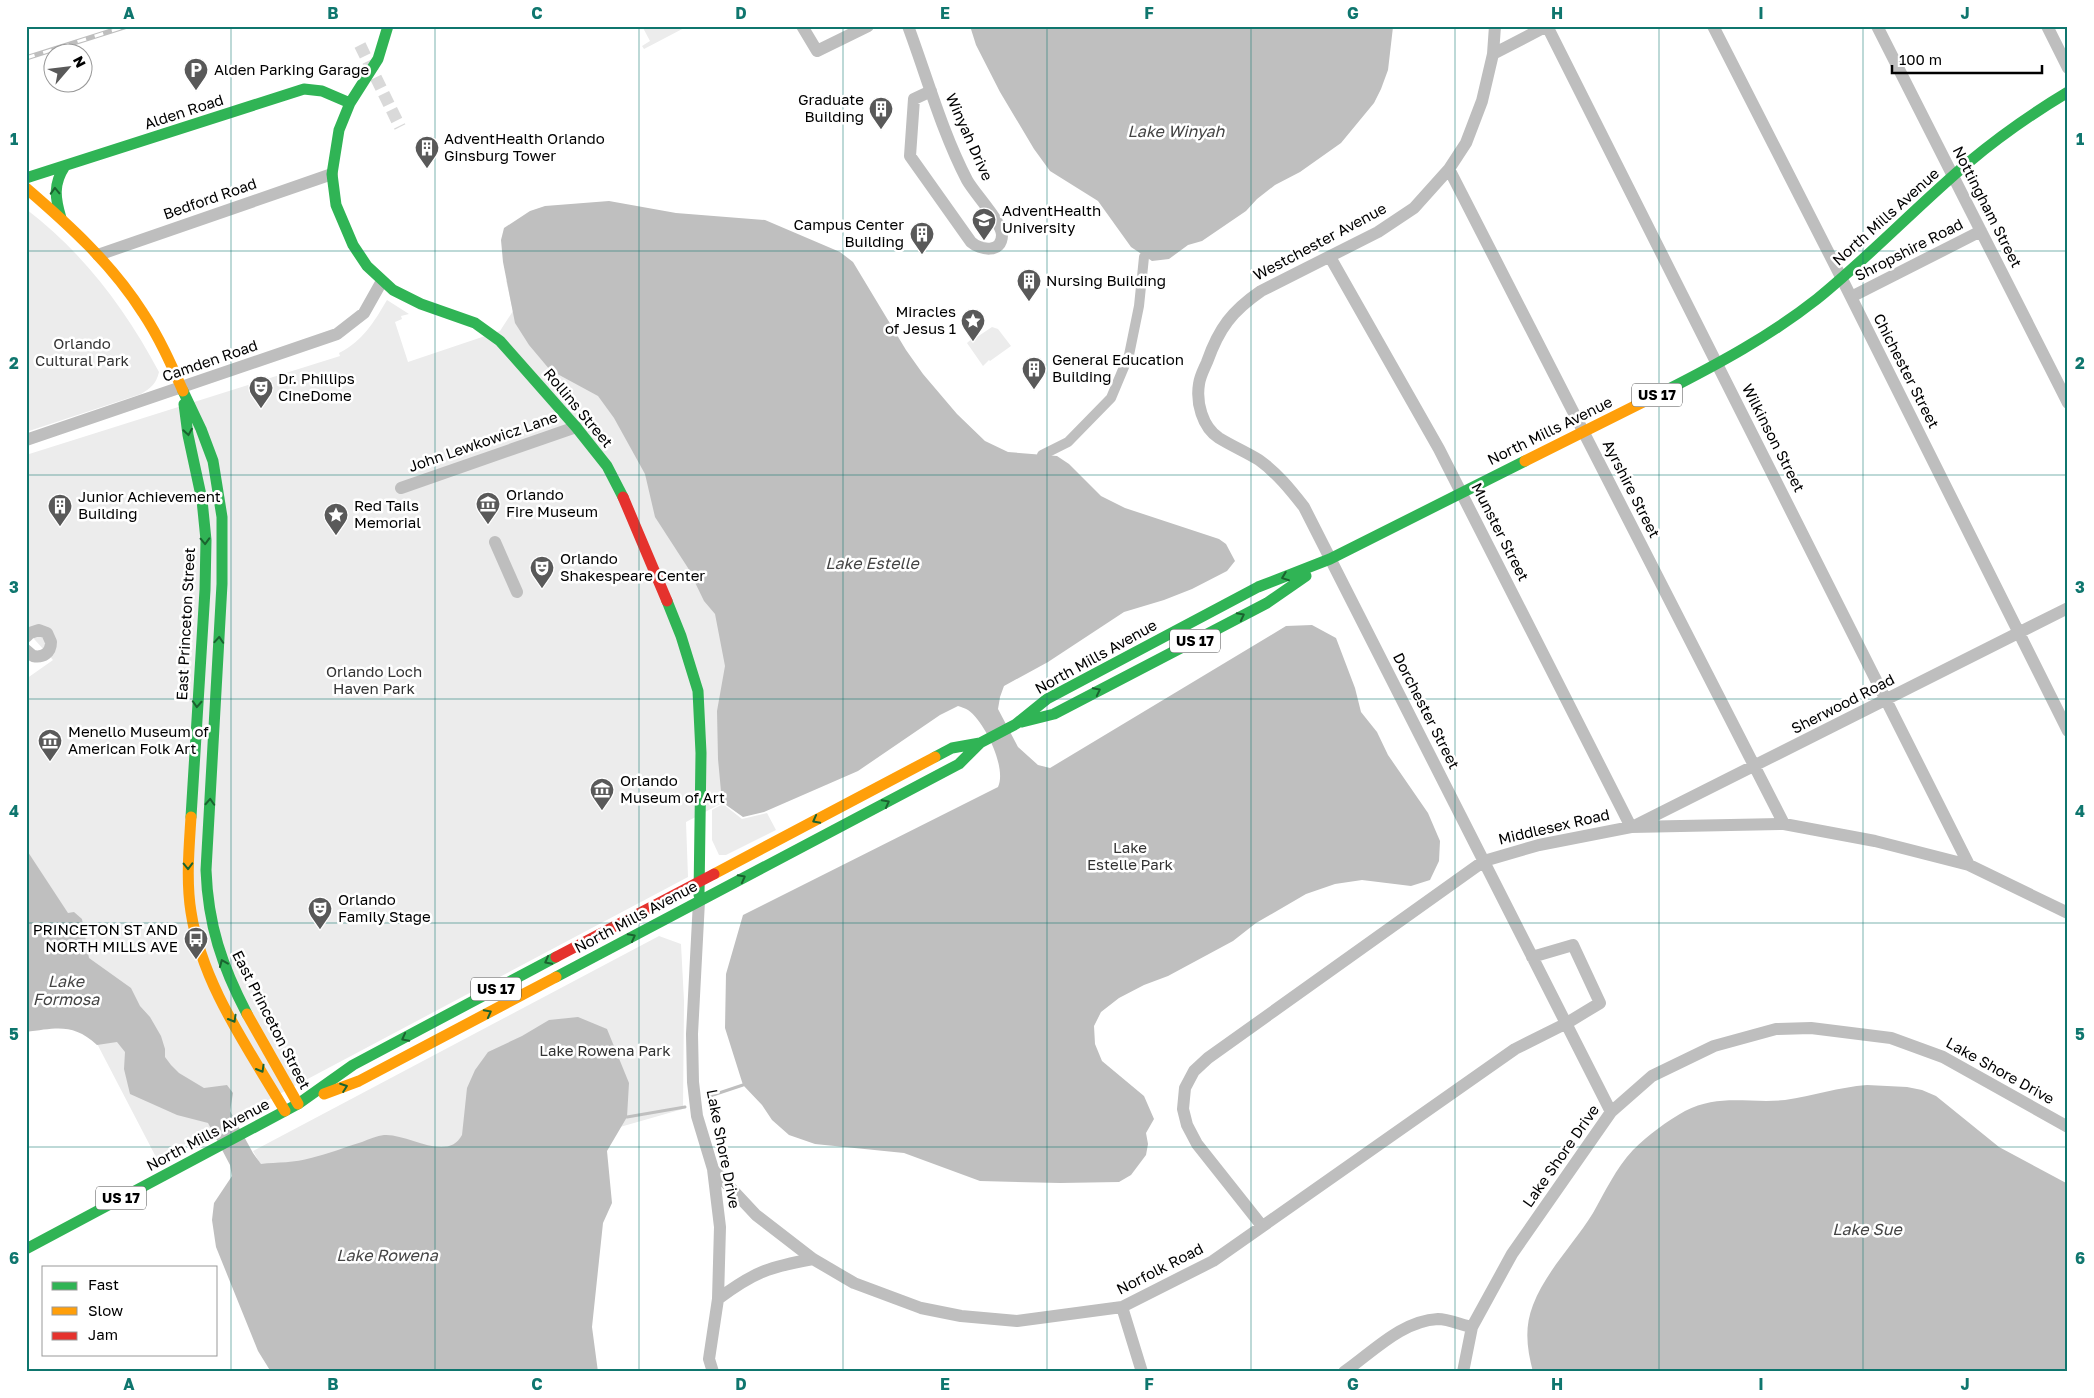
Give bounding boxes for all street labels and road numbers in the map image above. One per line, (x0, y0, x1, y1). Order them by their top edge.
street label: Alden Road (142, 90, 225, 132)
street label: Winyah Drive (943, 90, 997, 183)
street label: Nottingham Street (1949, 143, 2026, 270)
street label: North Mills Avenue (1829, 164, 1942, 269)
street label: Bedford Road (161, 174, 259, 222)
street label: Westchester Avenue (1250, 198, 1389, 284)
street label: Shropshire Road (1852, 214, 1966, 284)
street label: Chichester Street (1870, 310, 1944, 431)
street label: Camden Road (160, 335, 260, 385)
street label: Rollins Street (540, 364, 617, 451)
street label: Wilkinson Street (1739, 380, 1809, 495)
road number: US 17 (1632, 384, 1682, 406)
street label: North Mills Avenue (1484, 392, 1615, 468)
street label: John Lewkowicz Lane (406, 407, 560, 475)
street label: Ayrshire Street (1600, 437, 1664, 540)
street label: Munster Street (1468, 479, 1533, 584)
street label: East Princeton Street (172, 547, 198, 701)
street label: North Mills Avenue (1031, 615, 1160, 697)
road number: US 17 (1170, 630, 1220, 652)
street label: Dorchester Street (1390, 649, 1464, 772)
street label: Sherwood Road (1788, 669, 1897, 737)
street label: Middlesex Road (1496, 804, 1611, 848)
street label: North Mills Avenue (571, 876, 700, 956)
street label: East Princeton Street (229, 947, 315, 1092)
road number: US 17 (471, 978, 521, 1001)
street label: Lake Shore Drive (1943, 1033, 2058, 1107)
street label: Lake Shore Drive (704, 1088, 744, 1210)
street label: North Mills Avenue (143, 1094, 272, 1174)
street label: Lake Shore Drive (1518, 1100, 1602, 1210)
road number: US 17 (96, 1186, 146, 1210)
street label: Norfolk Road (1113, 1239, 1206, 1298)

